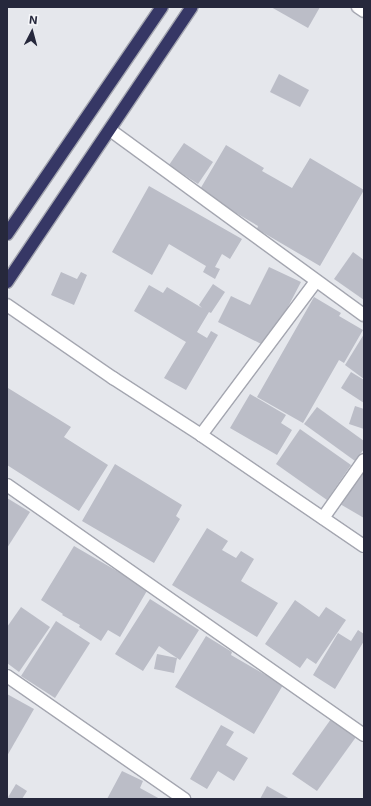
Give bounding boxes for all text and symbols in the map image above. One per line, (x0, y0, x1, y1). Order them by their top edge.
north arrow (12, 12, 52, 52)
text: N (28, 13, 38, 27)

